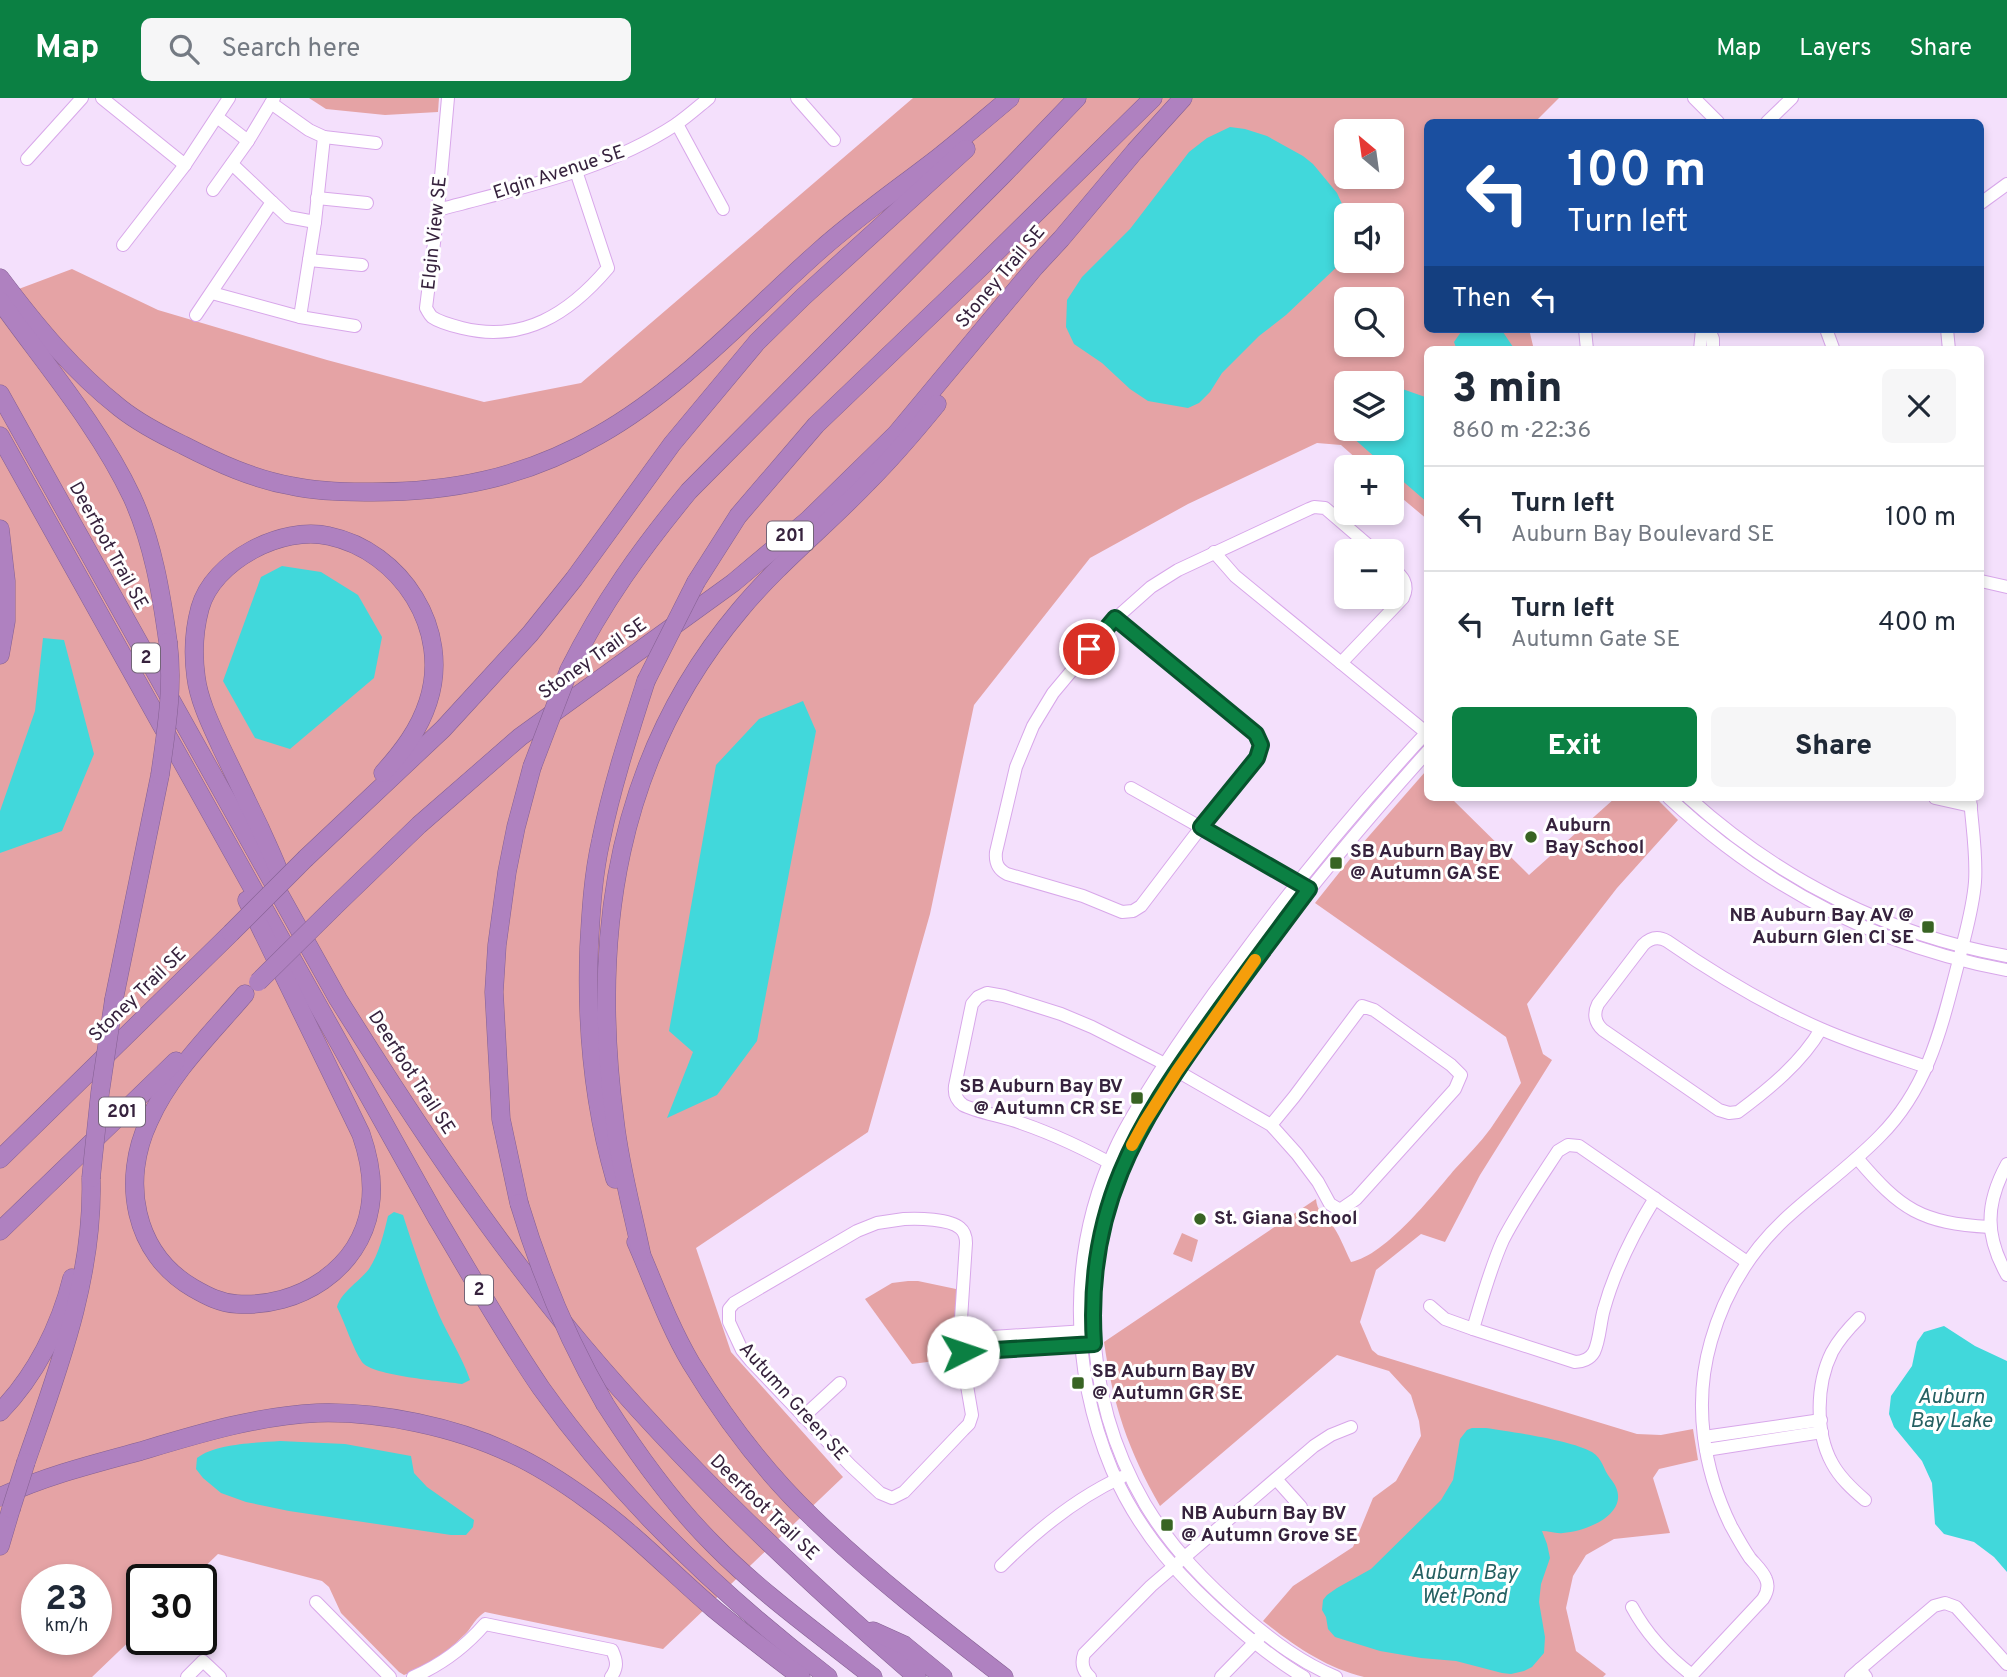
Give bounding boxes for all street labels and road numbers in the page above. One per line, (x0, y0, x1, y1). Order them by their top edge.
street label: Elgin Avenue SE (490, 140, 628, 206)
street label: Elgin View SE (417, 175, 453, 291)
street label: Stoney Trail SE (951, 221, 1051, 333)
street label: Deerfoot Trail SE (63, 478, 153, 614)
road number: 201 (767, 522, 813, 550)
street label: Stoney Trail SE (534, 613, 652, 705)
road number: 2 (132, 644, 160, 672)
street label: Stoney Trail SE (84, 942, 192, 1048)
street label: Deerfoot Trail SE (362, 1007, 460, 1139)
road number: 201 (99, 1098, 145, 1126)
road number: 2 (465, 1275, 493, 1304)
street label: Autumn Green SE (733, 1338, 853, 1466)
street label: Deerfoot Trail SE (704, 1450, 824, 1566)

